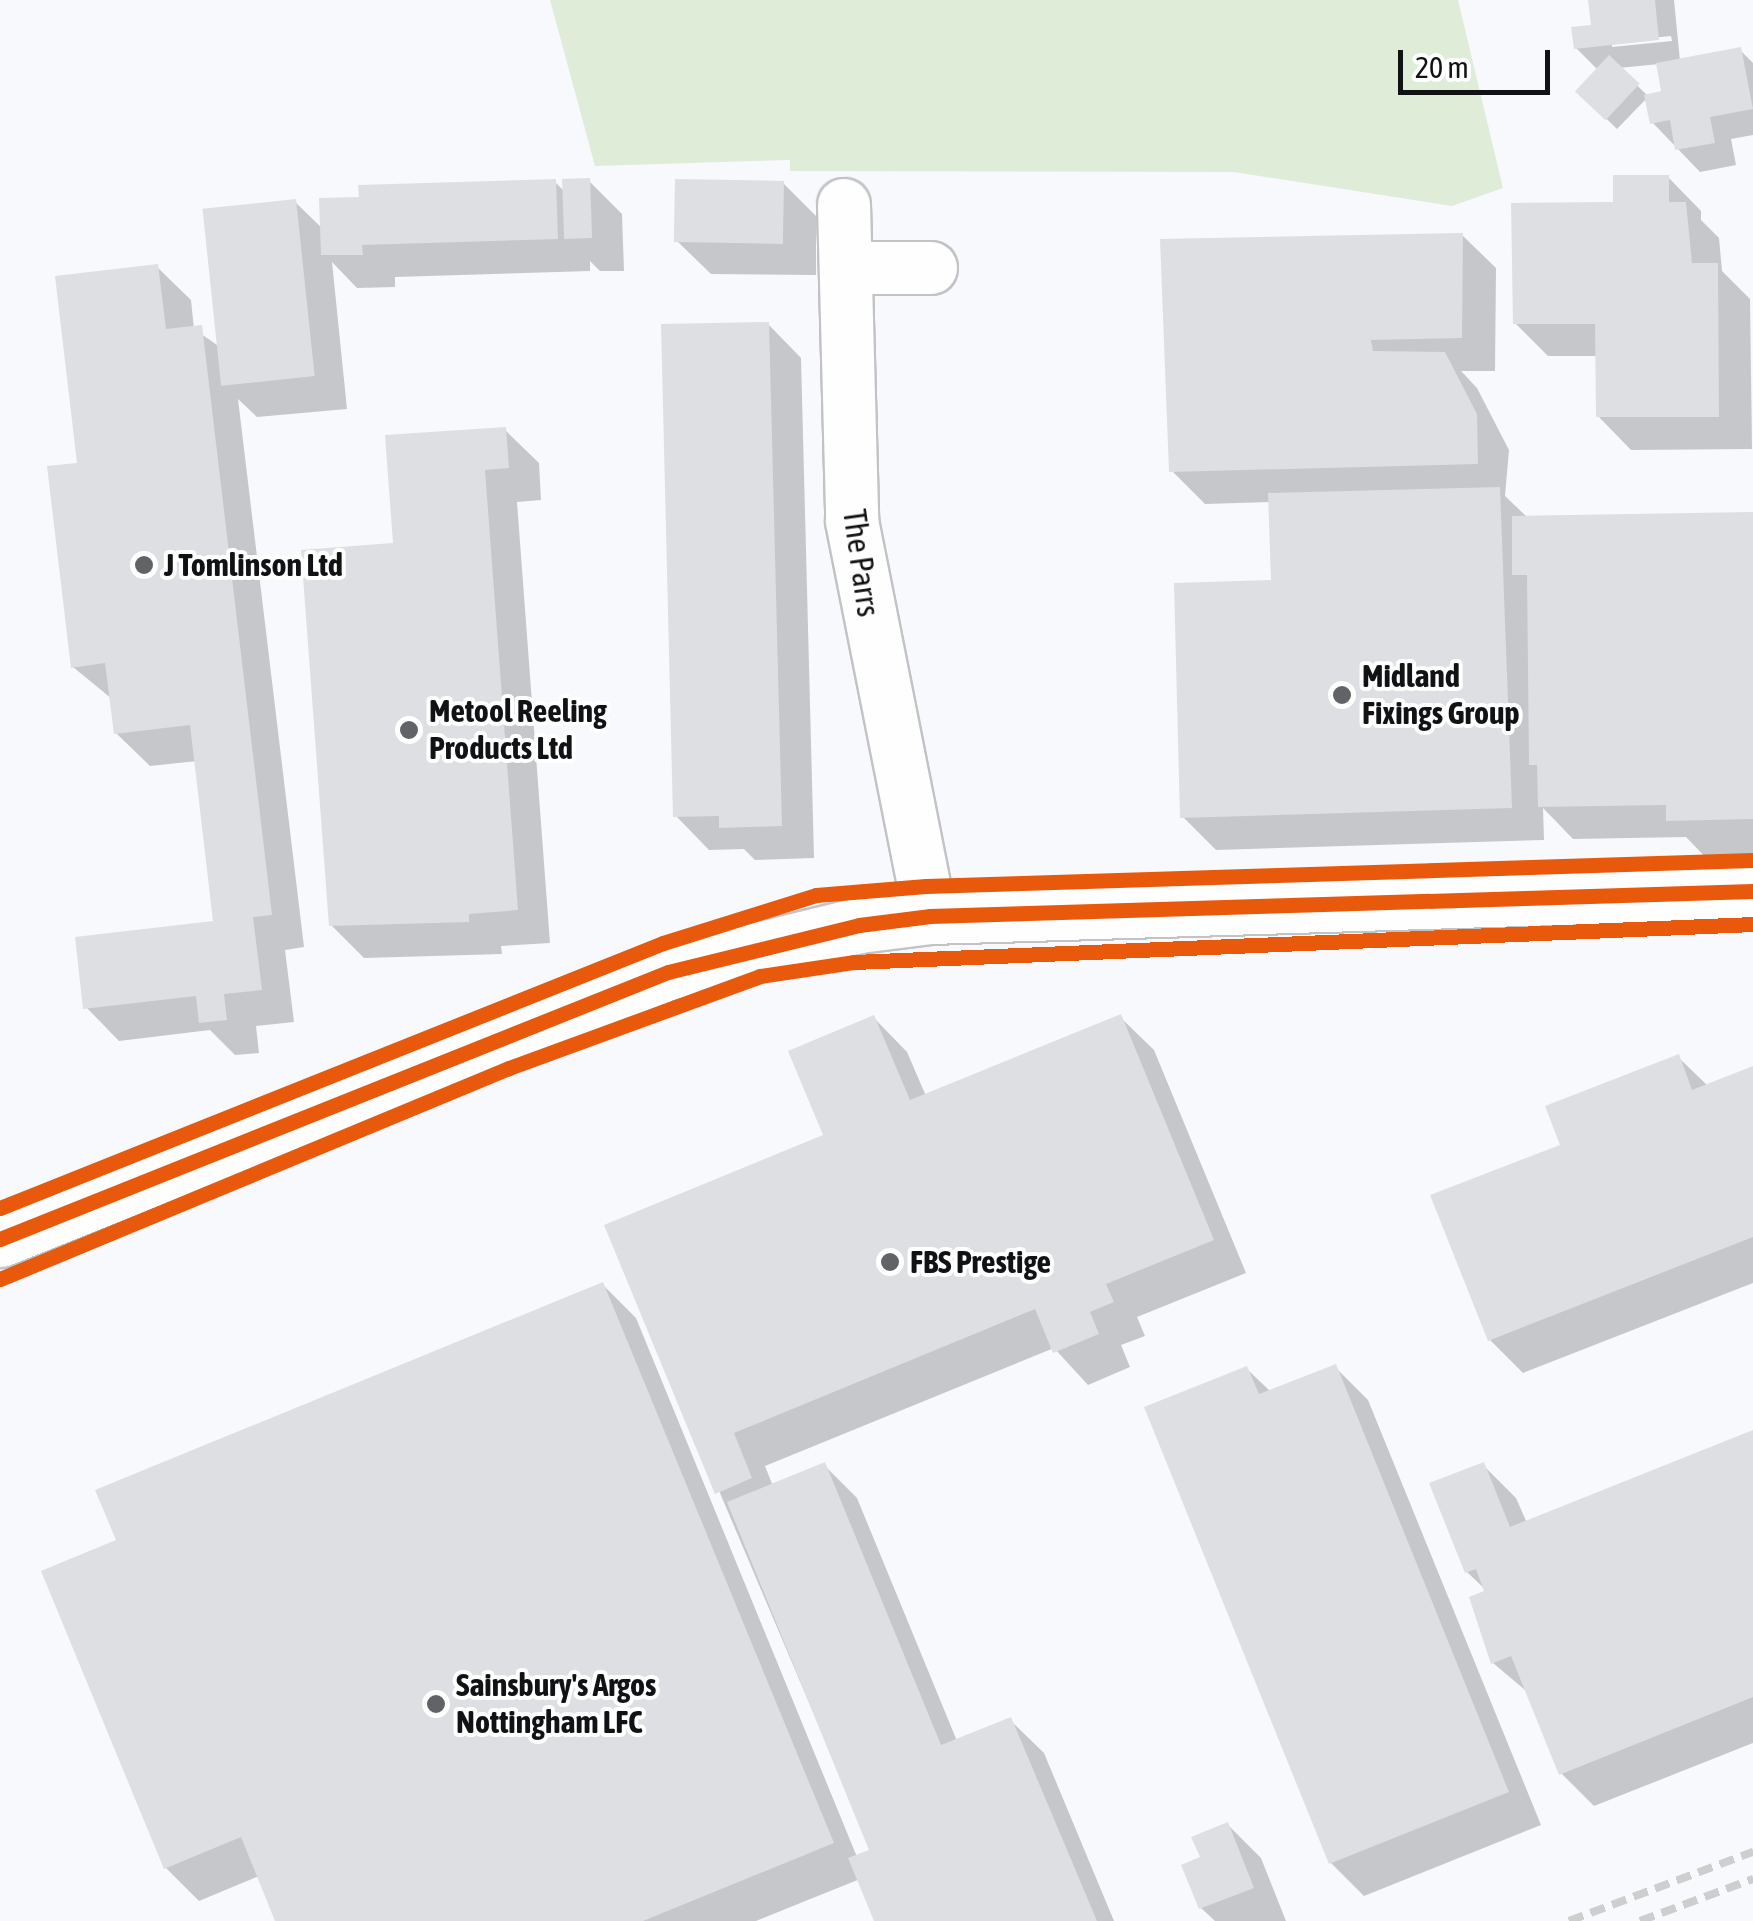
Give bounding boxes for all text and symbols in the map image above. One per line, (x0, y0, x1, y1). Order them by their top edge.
scale bar (1403, 30, 1556, 92)
text: 20 m (1415, 50, 1469, 84)
street label: The Parrs (834, 507, 888, 619)
place label: J Tomlinson Ltd (164, 546, 343, 584)
marker: J Tomlinson Ltd (133, 554, 155, 576)
place label: Midland Fixings Group (1362, 658, 1520, 733)
marker: Midland Fixings Group (1331, 684, 1353, 706)
place label: Metool Reeling Products Ltd (429, 693, 607, 768)
marker: Metool Reeling Products Ltd (398, 719, 420, 741)
place label: FBS Prestige (910, 1243, 1051, 1281)
marker: FBS Prestige (879, 1251, 901, 1273)
place label: Sainsbury's Argos Nottingham LFC (456, 1667, 656, 1742)
marker: Sainsbury's Argos Nottingham LFC (425, 1693, 447, 1715)

